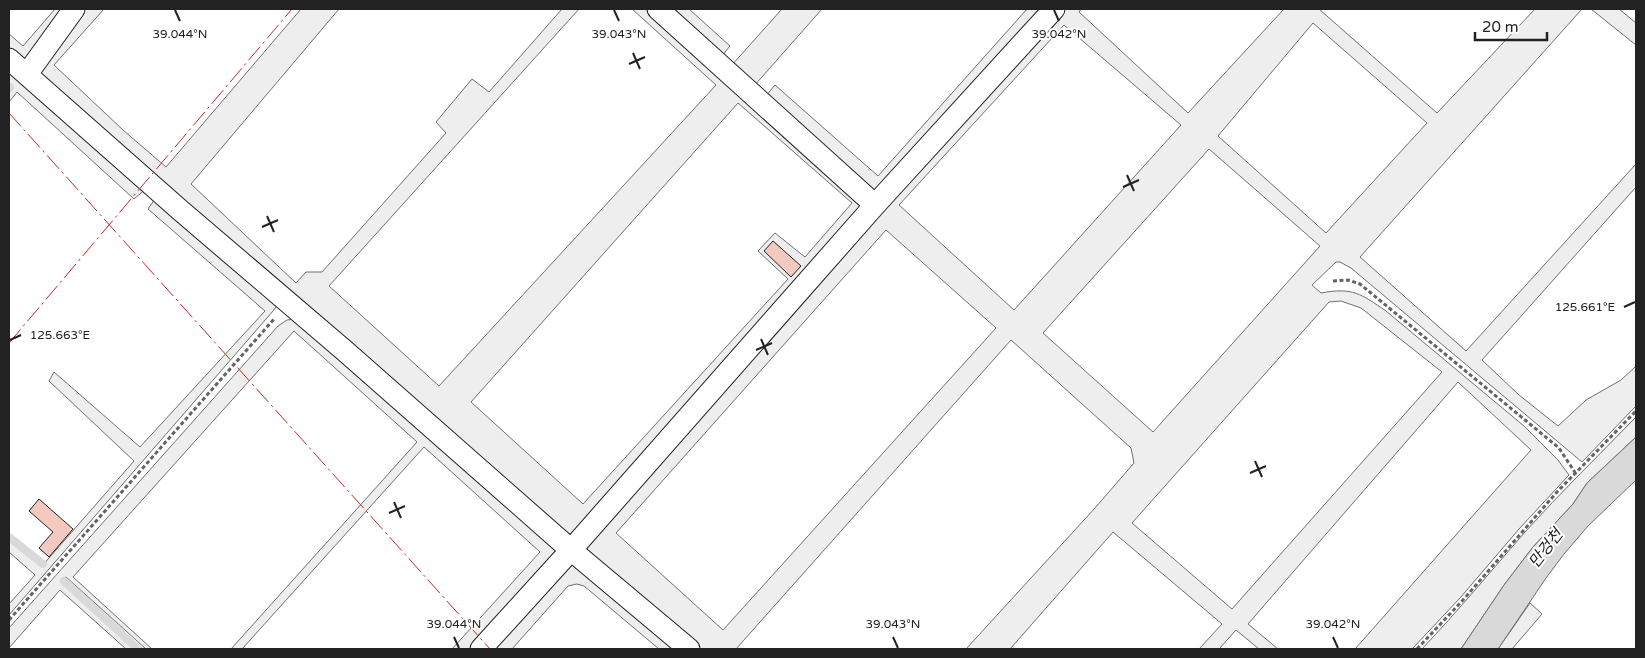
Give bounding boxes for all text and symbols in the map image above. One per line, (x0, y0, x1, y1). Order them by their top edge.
scale bar (1475, 10, 1548, 42)
text: 20 m (1482, 18, 1519, 36)
text: 39.044°N (153, 27, 207, 41)
text: 39.043°N (592, 27, 646, 41)
text: 39.042°N (1032, 27, 1086, 41)
text: 125.661°E (1555, 300, 1616, 314)
text: 125.663°E (30, 328, 91, 342)
water label: 만겅천 (1524, 523, 1569, 572)
text: 39.044°N (427, 617, 481, 631)
text: 39.043°N (866, 617, 920, 631)
text: 39.042°N (1306, 617, 1360, 631)

